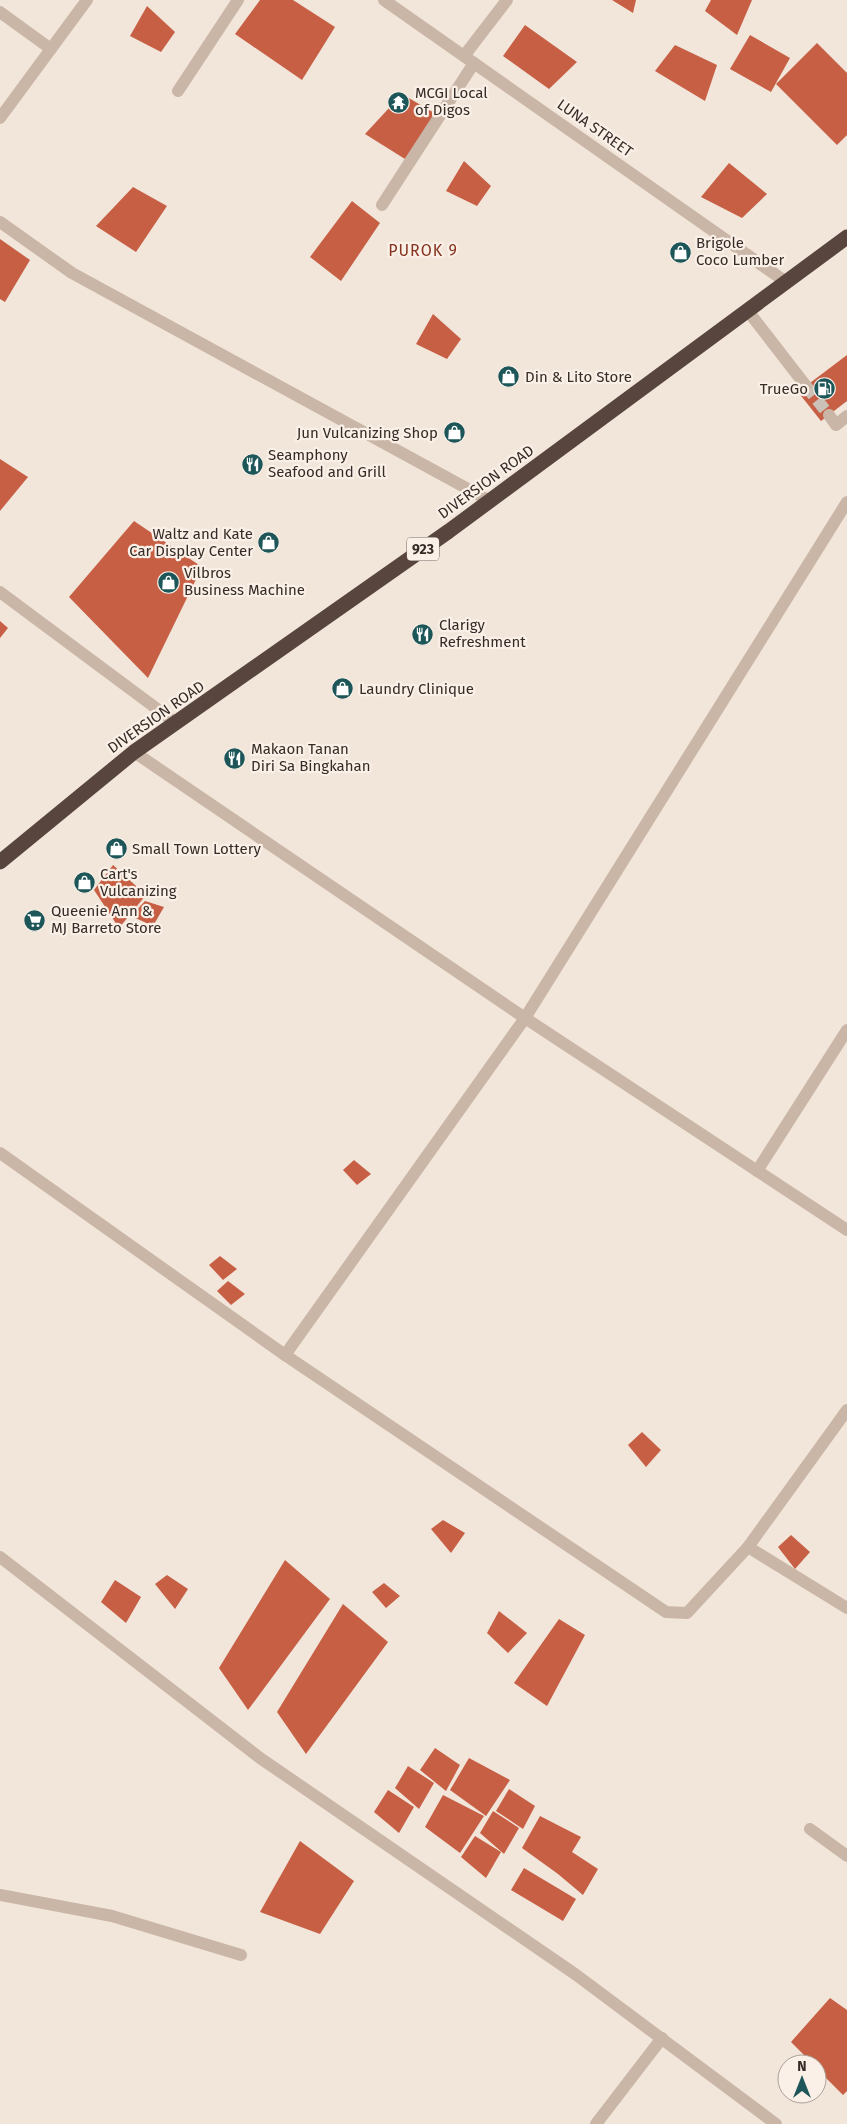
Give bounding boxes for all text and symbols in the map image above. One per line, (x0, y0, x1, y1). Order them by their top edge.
place label: MCGI Local of Digos (415, 84, 488, 119)
temple icon: MCGI Local of Digos (387, 90, 411, 114)
street label: LUNA STREET (554, 95, 637, 161)
place label: Brigole Coco Lumber (696, 234, 784, 269)
shop icon: Brigole Coco Lumber (668, 240, 692, 264)
district label: PUROK 9 (388, 241, 458, 260)
shop icon: Din & Lito Store (497, 365, 521, 389)
place label: Din & Lito Store (525, 368, 632, 386)
fuel station icon: TrueGo (812, 377, 836, 401)
place label: TrueGo (760, 380, 808, 398)
shop icon: Jun Vulcanizing Shop (442, 421, 466, 445)
place label: Jun Vulcanizing Shop (297, 424, 438, 442)
street label: DIVERSION ROAD (435, 441, 537, 523)
place label: Seamphony Seafood and Grill (268, 446, 386, 481)
restaurant icon: Seamphony Seafood and Grill (240, 452, 264, 476)
place label: Waltz and Kate Car Display Center (129, 525, 253, 560)
shop icon: Waltz and Kate Car Display Center (257, 531, 281, 555)
road number: 923 (407, 538, 439, 560)
place label: Vilbros Business Machine (184, 564, 305, 599)
shop icon: Vilbros Business Machine (156, 570, 180, 594)
place label: Clarigy Refreshment (439, 616, 526, 651)
restaurant icon: Clarigy Refreshment (411, 622, 435, 646)
street label: DIVERSION ROAD (104, 677, 208, 757)
shop icon: Laundry Clinique (331, 677, 355, 701)
place label: Laundry Clinique (359, 680, 474, 698)
place label: Makaon Tanan Diri Sa Bingkahan (251, 740, 371, 775)
restaurant icon: Makaon Tanan Diri Sa Bingkahan (223, 746, 247, 770)
shop icon: Small Town Lottery (104, 837, 128, 861)
place label: Small Town Lottery (132, 840, 261, 858)
place label: Cart's Vulcanizing (100, 865, 177, 900)
shop icon: Cart's Vulcanizing (72, 871, 96, 895)
place label: Queenie Ann & MJ Barreto Store (51, 902, 161, 937)
supermarket icon: Queenie Ann & MJ Barreto Store (23, 908, 47, 932)
north arrow (777, 2054, 827, 2104)
text: N (797, 2058, 807, 2075)

